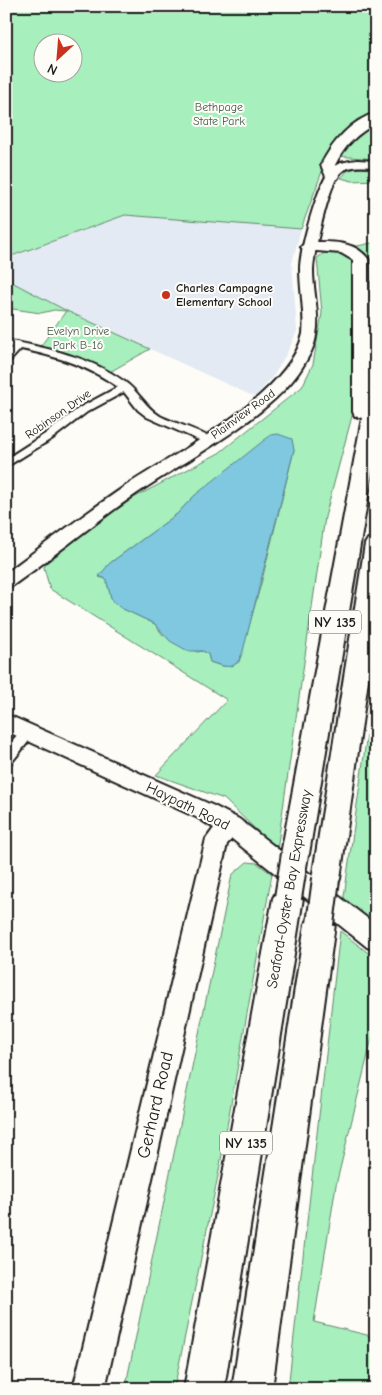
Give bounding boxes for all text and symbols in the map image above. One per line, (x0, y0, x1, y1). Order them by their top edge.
north arrow (32, 32, 82, 82)
text: N (45, 60, 60, 79)
park label: Bethpage State Park (193, 100, 245, 128)
place label: Charles Campagne Elementary School (176, 281, 273, 309)
marker: Charles Campagne Elementary School (160, 289, 172, 301)
park label: Evelyn Drive Park B-16 (47, 324, 109, 352)
street label: Robinson Drive (22, 386, 94, 442)
street label: Plainview Road (208, 386, 278, 442)
road number: NY 135 (309, 610, 361, 634)
street label: Haypath Road (143, 778, 233, 834)
street label: Seaford-Oyster Bay Expressway (263, 788, 315, 990)
street label: Gerhard Road (133, 1050, 178, 1161)
road number: NY 135 (220, 1132, 272, 1154)

